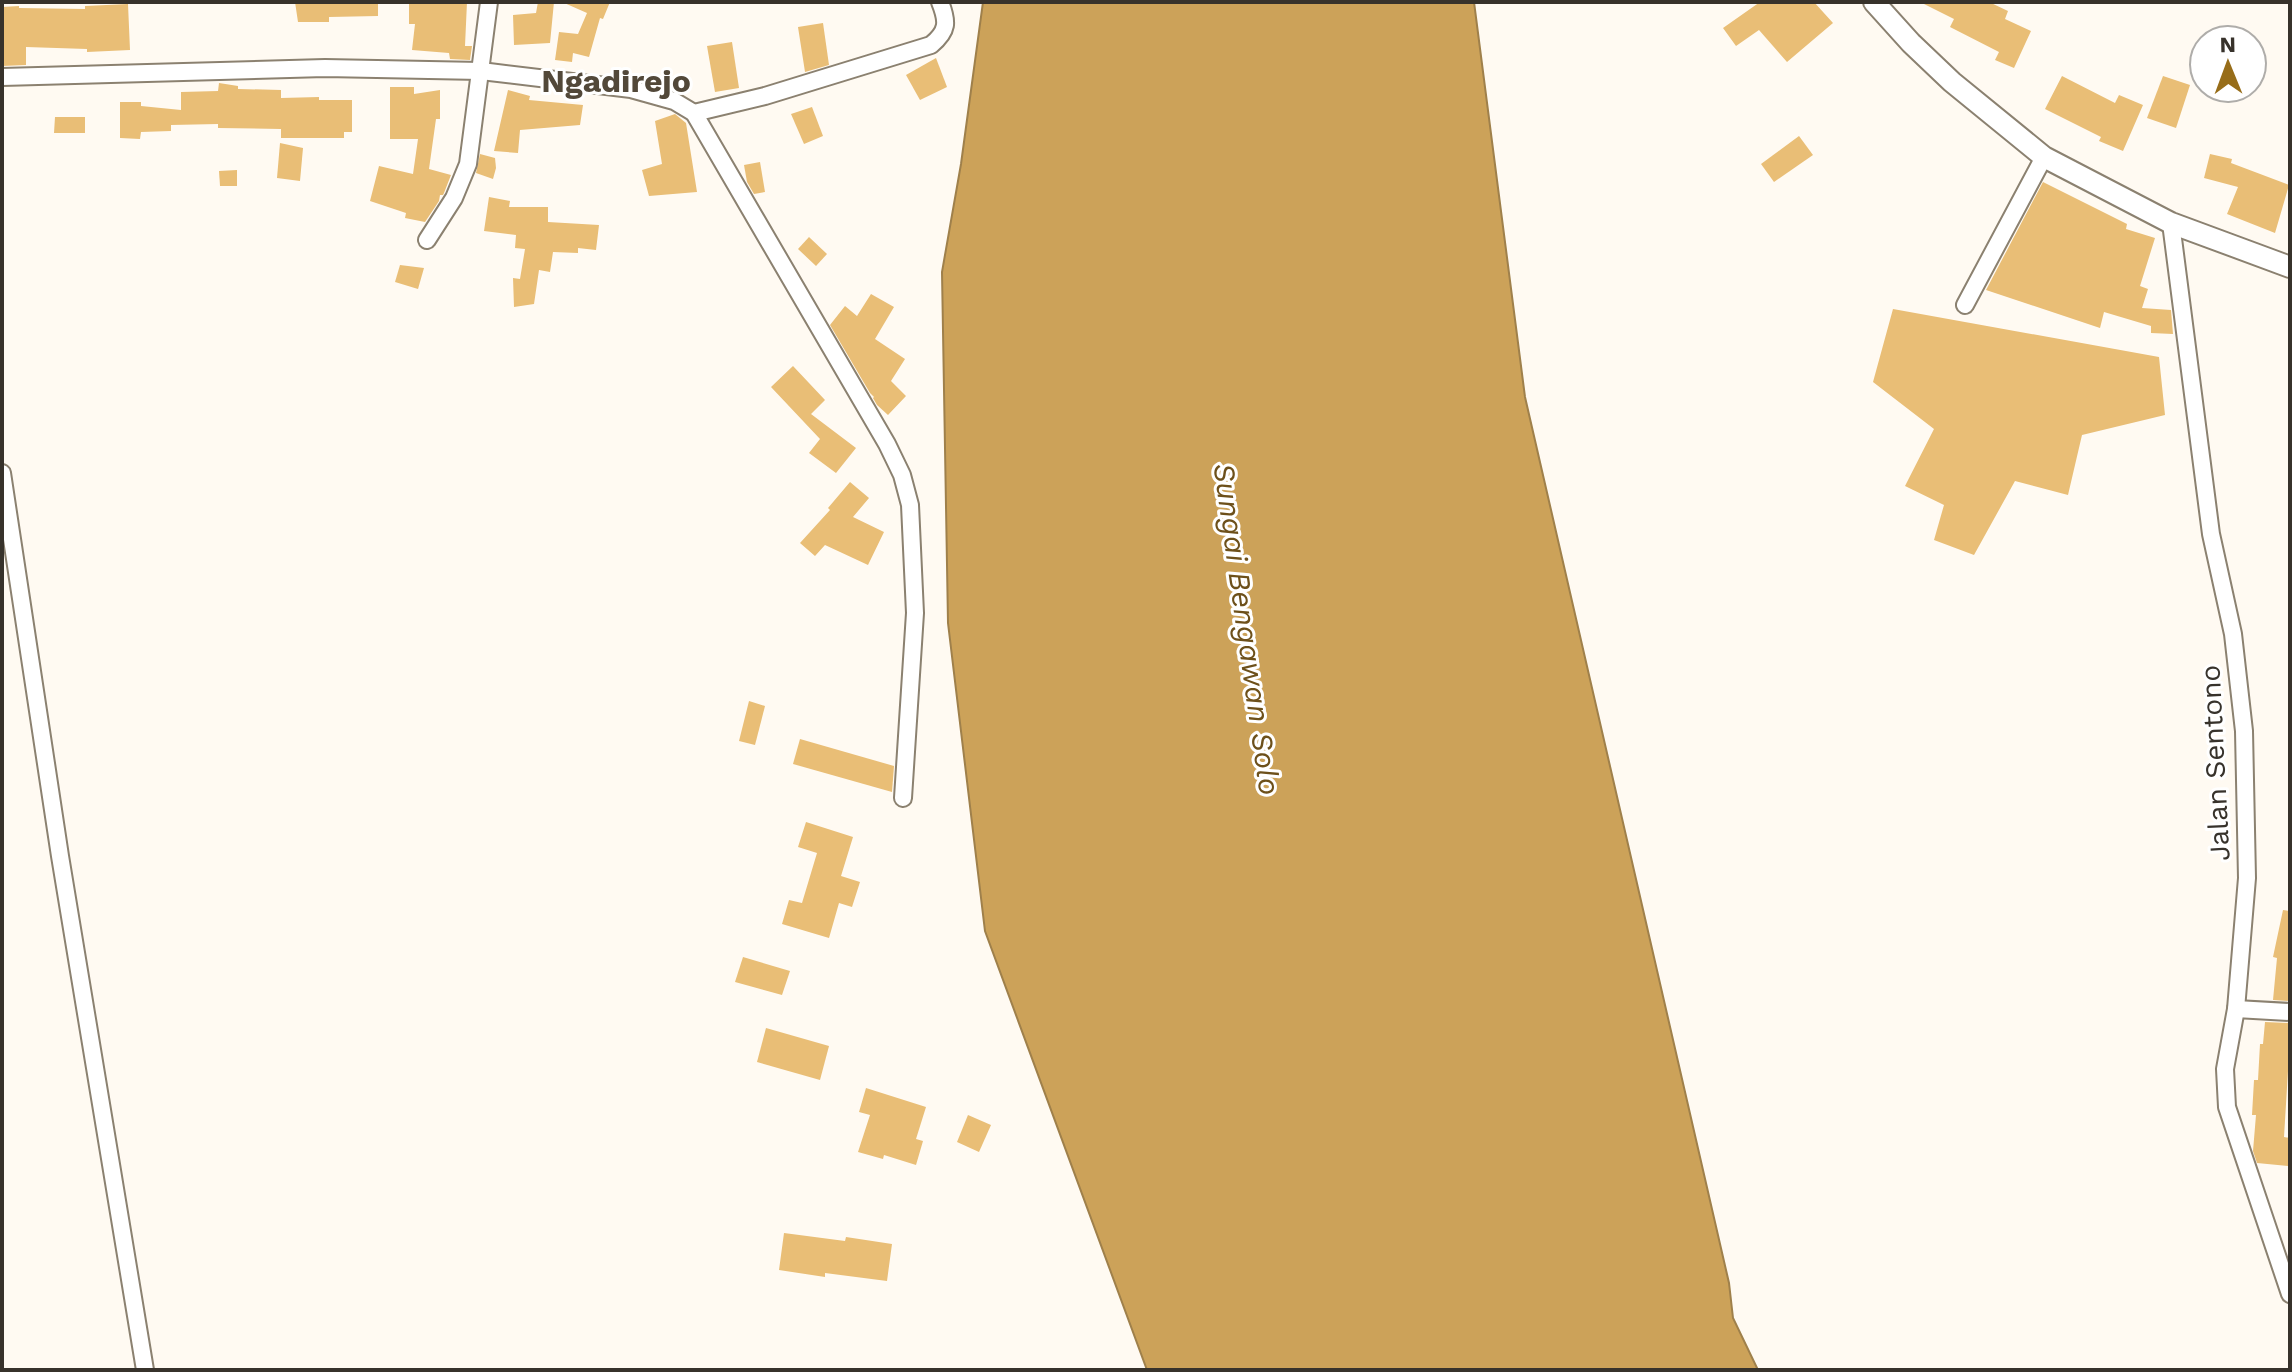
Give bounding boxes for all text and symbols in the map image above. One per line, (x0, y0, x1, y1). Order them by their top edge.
north arrow (2188, 24, 2268, 104)
text: N (2219, 32, 2236, 57)
district label: Ngadirejo (541, 62, 691, 100)
water label: Sungai Bengawan Solo (1206, 461, 1288, 797)
street label: Jalan Sentono (2193, 664, 2237, 862)

